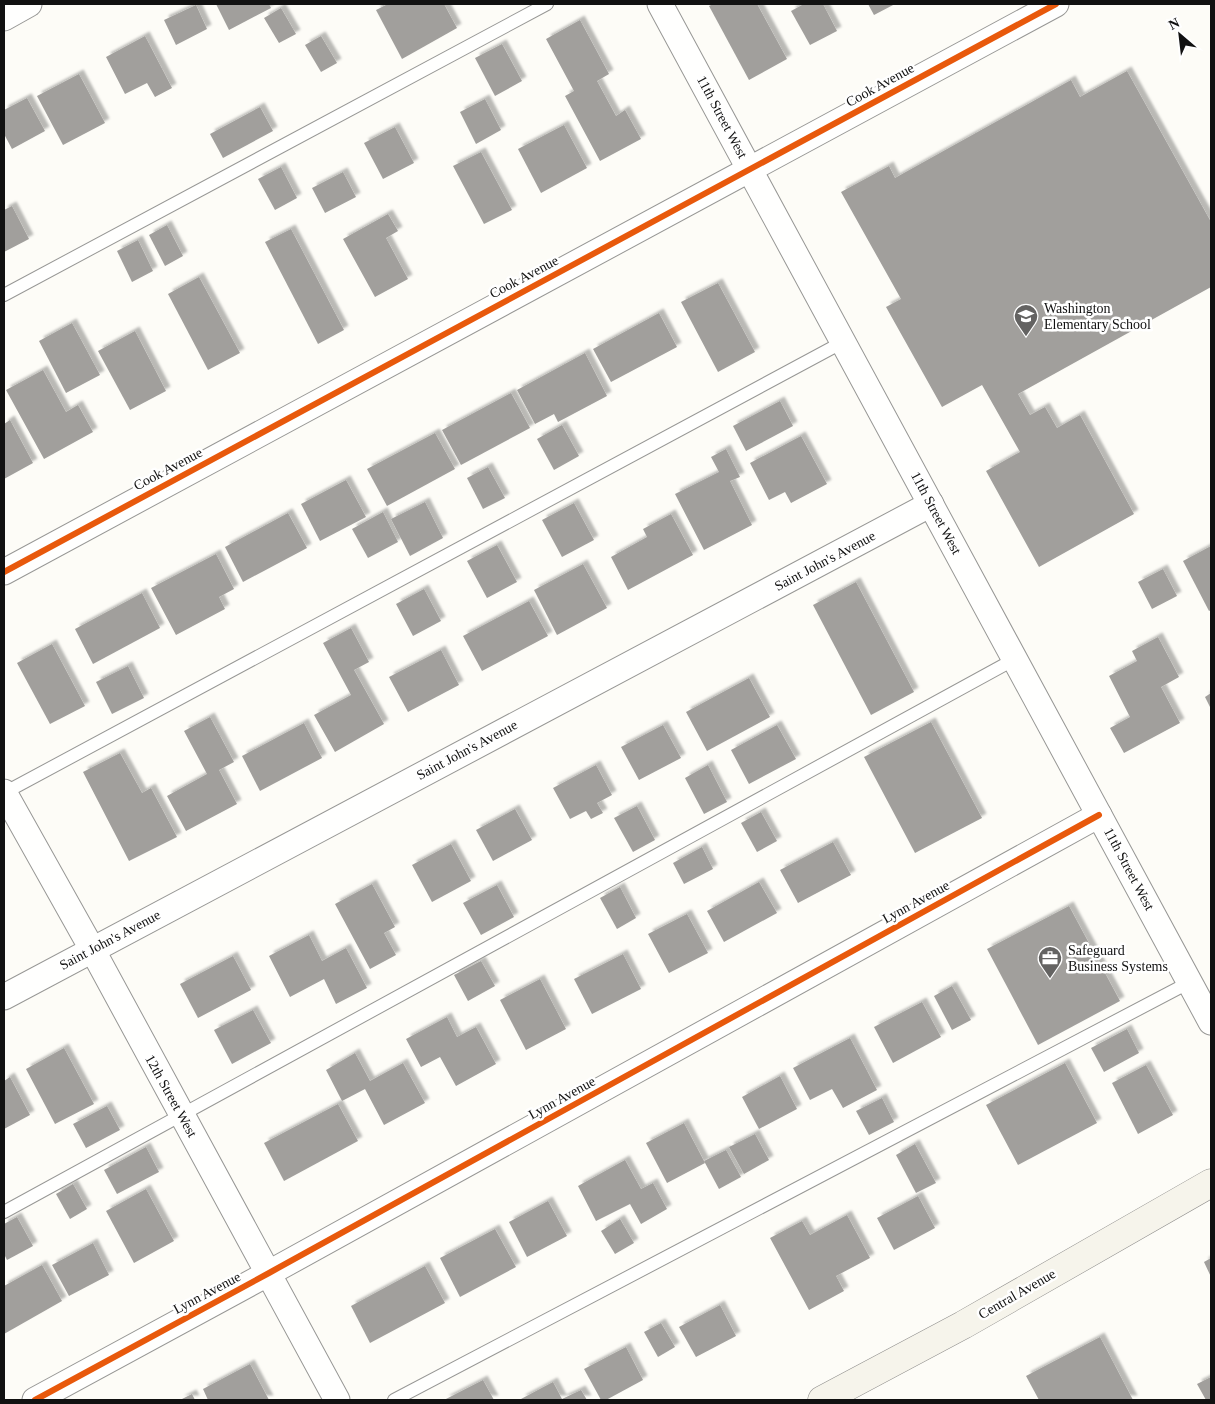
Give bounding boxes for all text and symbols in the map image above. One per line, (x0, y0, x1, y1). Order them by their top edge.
north arrow (1155, 10, 1205, 60)
text: N (1166, 15, 1182, 33)
street label: Cook Avenue (843, 60, 917, 110)
street label: 11th Street West (694, 73, 750, 161)
street label: Cook Avenue (487, 253, 561, 301)
place label: Washington Elementary School (1044, 301, 1151, 332)
school or university icon: Washington Elementary School (1013, 303, 1039, 337)
street label: Cook Avenue (131, 445, 205, 493)
street label: 11th Street West (908, 469, 964, 557)
street label: Saint John's Avenue (772, 528, 878, 594)
street label: Saint John's Avenue (414, 717, 520, 783)
street label: 11th Street West (1101, 825, 1157, 913)
street label: Lynn Avenue (880, 877, 952, 927)
street label: Saint John's Avenue (57, 907, 163, 973)
place label: Safeguard Business Systems (1068, 943, 1168, 974)
office icon: Safeguard Business Systems (1037, 945, 1063, 979)
street label: 12th Street West (142, 1052, 200, 1140)
street label: Lynn Avenue (526, 1073, 598, 1123)
street label: Central Avenue (976, 1266, 1058, 1322)
street label: Lynn Avenue (171, 1269, 243, 1317)

